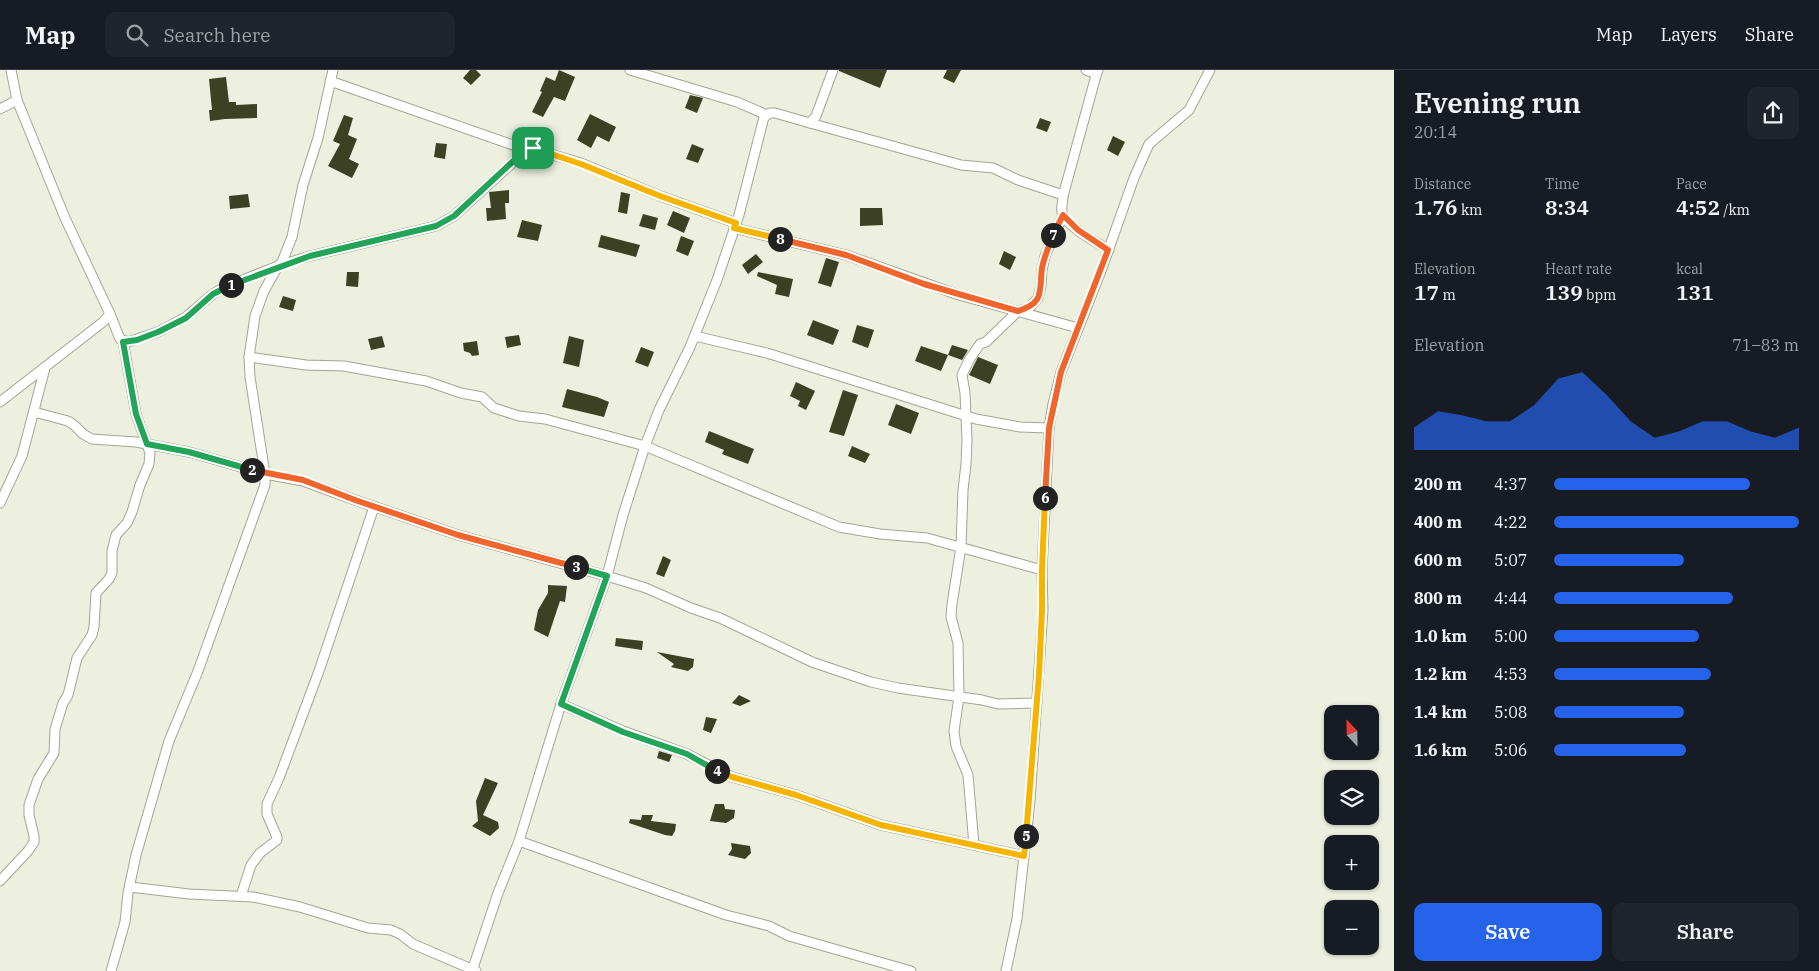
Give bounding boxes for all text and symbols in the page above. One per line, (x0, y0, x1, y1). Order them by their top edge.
search box (105, 12, 455, 57)
text: Map (25, 19, 75, 51)
icon: search (123, 21, 151, 49)
text: Search here (163, 23, 270, 47)
text: Map (1596, 23, 1633, 46)
text: Layers (1661, 23, 1717, 46)
text: Share (1745, 23, 1794, 46)
text: Evening run (1414, 84, 1581, 121)
button: share (1747, 87, 1799, 139)
text: 20:14 (1414, 122, 1457, 142)
pin (512, 127, 554, 169)
icon: arrive (519, 134, 547, 162)
text: Distance (1414, 175, 1471, 193)
text: Time (1545, 175, 1579, 193)
text: Pace (1676, 175, 1707, 193)
text: 1.76 (1414, 193, 1458, 221)
text: 8:34 (1545, 193, 1589, 221)
text: 4:52 (1676, 193, 1720, 221)
text: km (1458, 201, 1482, 219)
text: /km (1720, 201, 1750, 219)
pin: 7 (1040, 222, 1066, 248)
pin: 8 (768, 226, 792, 252)
text: 7 (1049, 226, 1058, 244)
text: 8 (776, 230, 785, 248)
text: Elevation (1414, 260, 1476, 278)
text: Heart rate (1545, 260, 1612, 278)
text: kcal (1676, 260, 1703, 278)
pin: 1 (218, 272, 244, 298)
text: 1 (227, 276, 236, 294)
text: 17 (1414, 278, 1439, 306)
text: 139 (1545, 278, 1583, 306)
text: 131 (1676, 278, 1714, 306)
text: m (1439, 286, 1456, 304)
text: bpm (1583, 286, 1616, 304)
text: Elevation (1414, 335, 1484, 355)
text: 71–83 m (1732, 335, 1799, 355)
pin: 2 (240, 458, 264, 482)
text: 2 (248, 461, 257, 479)
text: 200 m (1414, 474, 1462, 494)
text: 4:37 (1494, 474, 1527, 494)
pin: 6 (1032, 486, 1058, 510)
text: 6 (1041, 489, 1050, 507)
text: 400 m (1414, 512, 1462, 532)
text: 4:22 (1494, 512, 1527, 532)
text: 600 m (1414, 550, 1462, 570)
text: 5:07 (1494, 550, 1527, 570)
pin: 3 (564, 554, 588, 580)
text: 3 (572, 558, 581, 576)
text: 800 m (1414, 588, 1462, 608)
text: 4:44 (1494, 588, 1527, 608)
text: 1.0 km (1414, 626, 1467, 646)
text: 5:00 (1494, 626, 1527, 646)
text: 1.2 km (1414, 664, 1467, 684)
text: 4:53 (1494, 664, 1527, 684)
text: 1.4 km (1414, 702, 1467, 722)
text: 5:08 (1494, 702, 1527, 722)
north arrow (1324, 705, 1379, 760)
map controls (1324, 705, 1379, 955)
text: 1.6 km (1414, 740, 1467, 760)
text: 5:06 (1494, 740, 1527, 760)
pin: 4 (704, 758, 730, 784)
text: 4 (713, 762, 722, 780)
button: layers (1324, 770, 1379, 825)
pin: 5 (1014, 824, 1038, 848)
text: 5 (1022, 827, 1031, 845)
button: + (1324, 835, 1379, 890)
button: − (1324, 900, 1379, 955)
button: Save (1414, 903, 1602, 961)
button: Share (1612, 903, 1799, 961)

